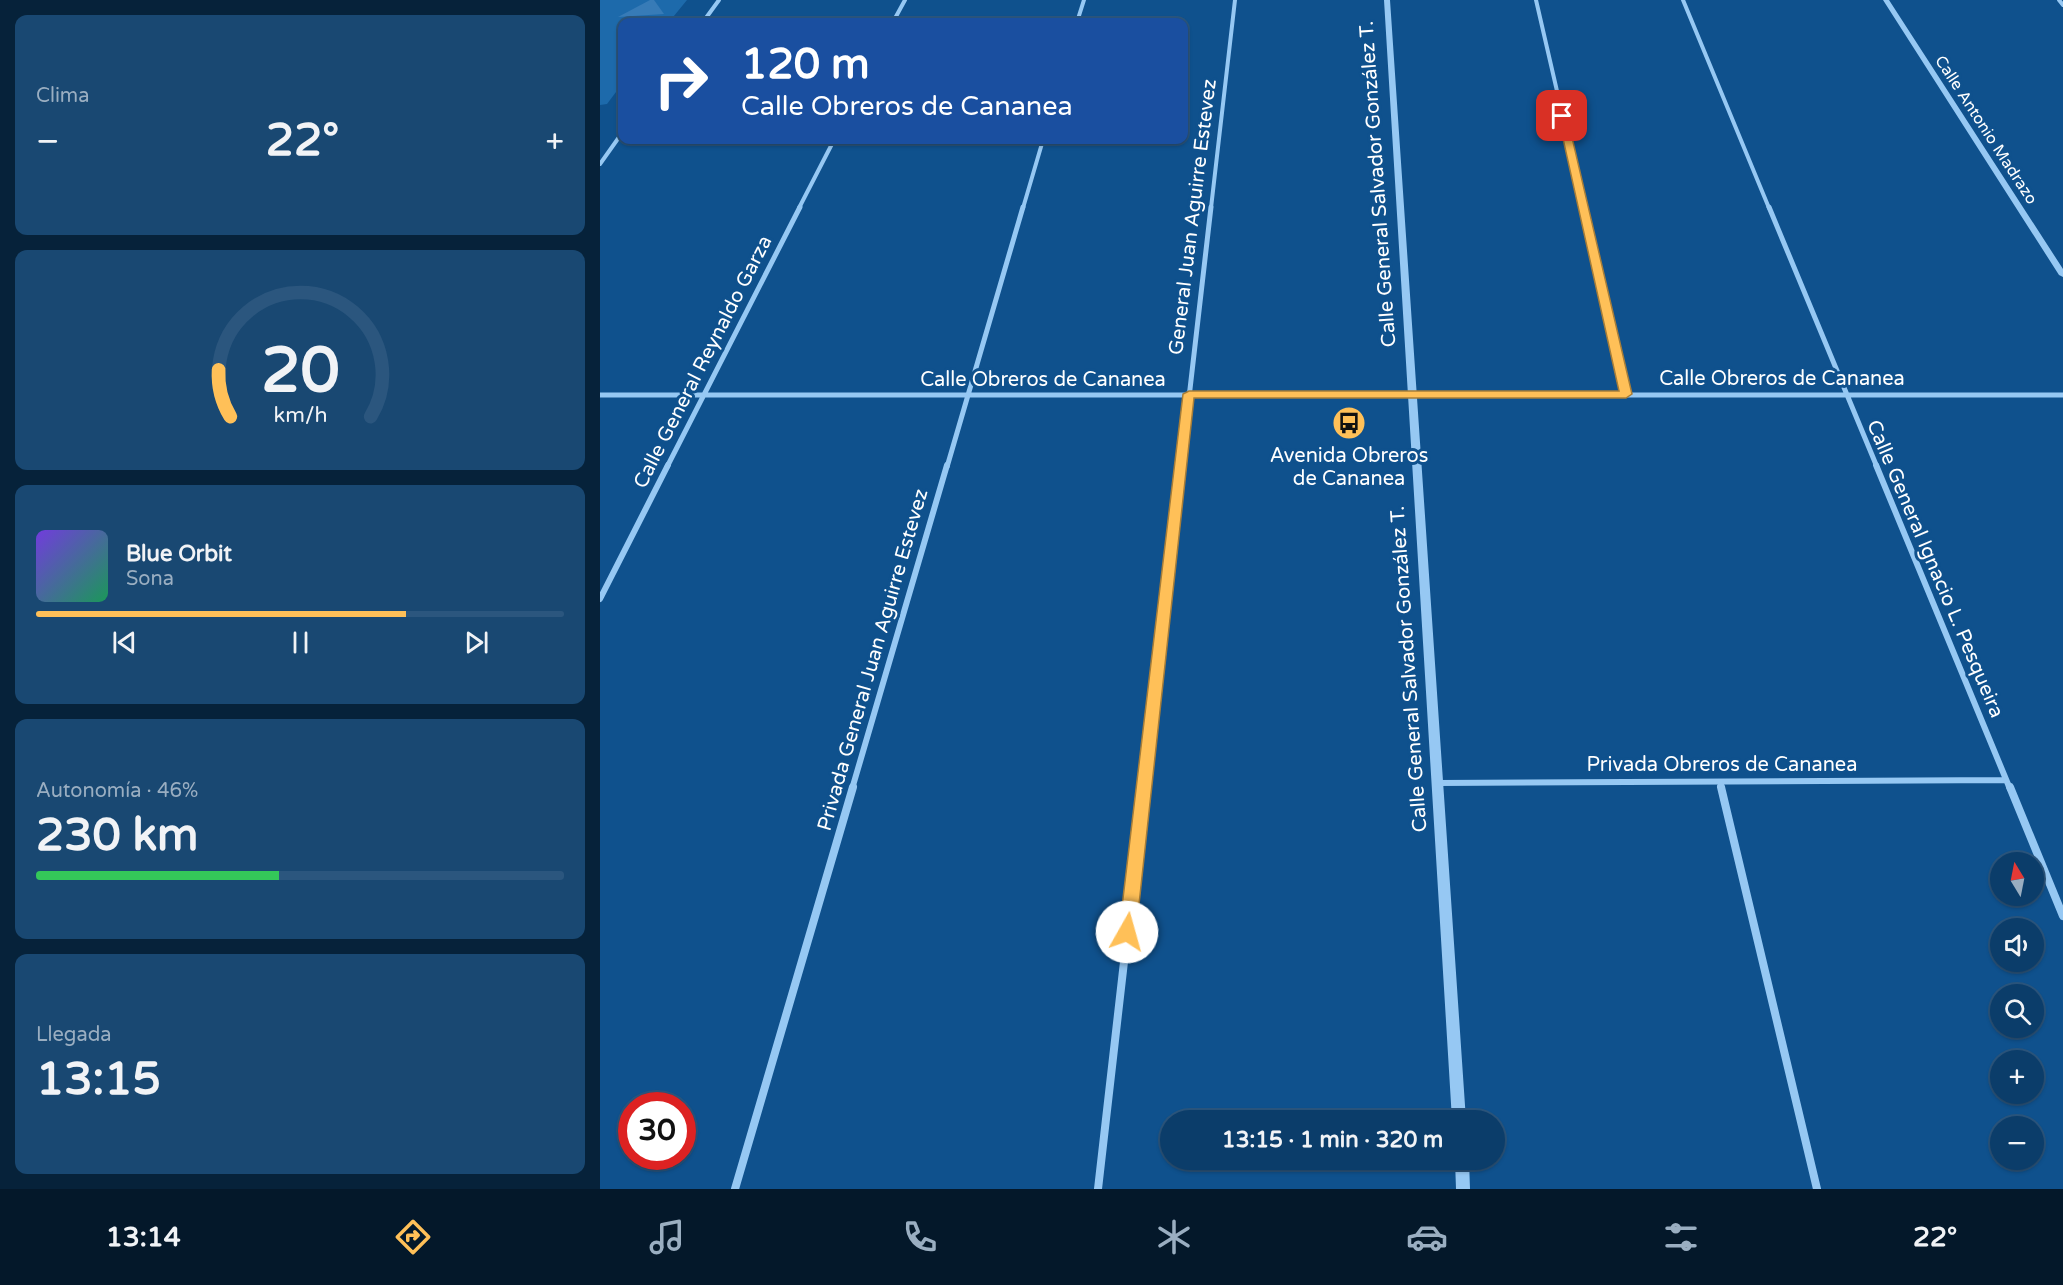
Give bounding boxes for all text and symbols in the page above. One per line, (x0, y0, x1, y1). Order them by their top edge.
street label: Calle General Salvador González T. (1355, 20, 1401, 348)
text: 120 m (741, 39, 870, 90)
icon: right (642, 42, 720, 120)
street label: Calle Antonio Madrazo (1930, 52, 2042, 208)
street label: General Juan Aguirre Estevez (1164, 78, 1222, 356)
text: Clima (36, 84, 89, 108)
text: Calle Obreros de Cananea (741, 90, 1073, 123)
pin (1536, 90, 1587, 141)
icon: arrive (1545, 99, 1578, 132)
text: 22° (266, 114, 339, 168)
text: − (36, 122, 60, 161)
text: + (545, 122, 564, 161)
street label: Calle General Reynaldo Garza (629, 232, 777, 492)
text: 20 (261, 334, 339, 409)
street label: Calle Obreros de Cananea (1659, 367, 1905, 391)
street label: Calle Obreros de Cananea (920, 368, 1166, 392)
text: km/h (273, 402, 327, 428)
bus stop icon: Avenida Obreros de Cananea (1331, 405, 1367, 441)
street label: Calle General Ignacio L. Pesqueira (1861, 417, 2009, 721)
place label: Avenida Obreros de Cananea (1270, 444, 1428, 491)
street label: Privada General Juan Aguirre Estevez (813, 486, 933, 834)
street label: Calle General Salvador González T. (1386, 505, 1432, 833)
text: Blue Orbit (126, 541, 232, 567)
text: Sona (126, 567, 174, 591)
icon: previous (108, 626, 141, 659)
icon: pause (284, 626, 317, 659)
icon: next (460, 626, 493, 659)
street label: Privada Obreros de Cananea (1587, 753, 1857, 777)
text: Autonomía · 46% (36, 779, 198, 803)
text: 230 km (36, 809, 198, 863)
north arrow (1990, 852, 2044, 906)
map controls (1990, 852, 2044, 1170)
position arrow (1095, 900, 1159, 964)
button: sound (1990, 918, 2044, 972)
button: search (1990, 984, 2044, 1038)
text: Llegada (36, 1023, 112, 1047)
button: + (1990, 1050, 2044, 1104)
text: 13:15 (36, 1053, 161, 1107)
speed limit sign: 30 (618, 1092, 696, 1170)
button: − (1990, 1116, 2044, 1170)
text: 13:15 · 1 min · 320 m (1222, 1127, 1443, 1153)
icon: directions (392, 1216, 434, 1258)
icon: music (646, 1216, 688, 1258)
icon: phone (899, 1216, 941, 1258)
icon: climate (1153, 1216, 1195, 1258)
icon: car (1406, 1216, 1448, 1258)
icon: filters (1660, 1216, 1702, 1258)
text: 13:14 (106, 1221, 181, 1254)
text: 22° (1913, 1221, 1957, 1254)

